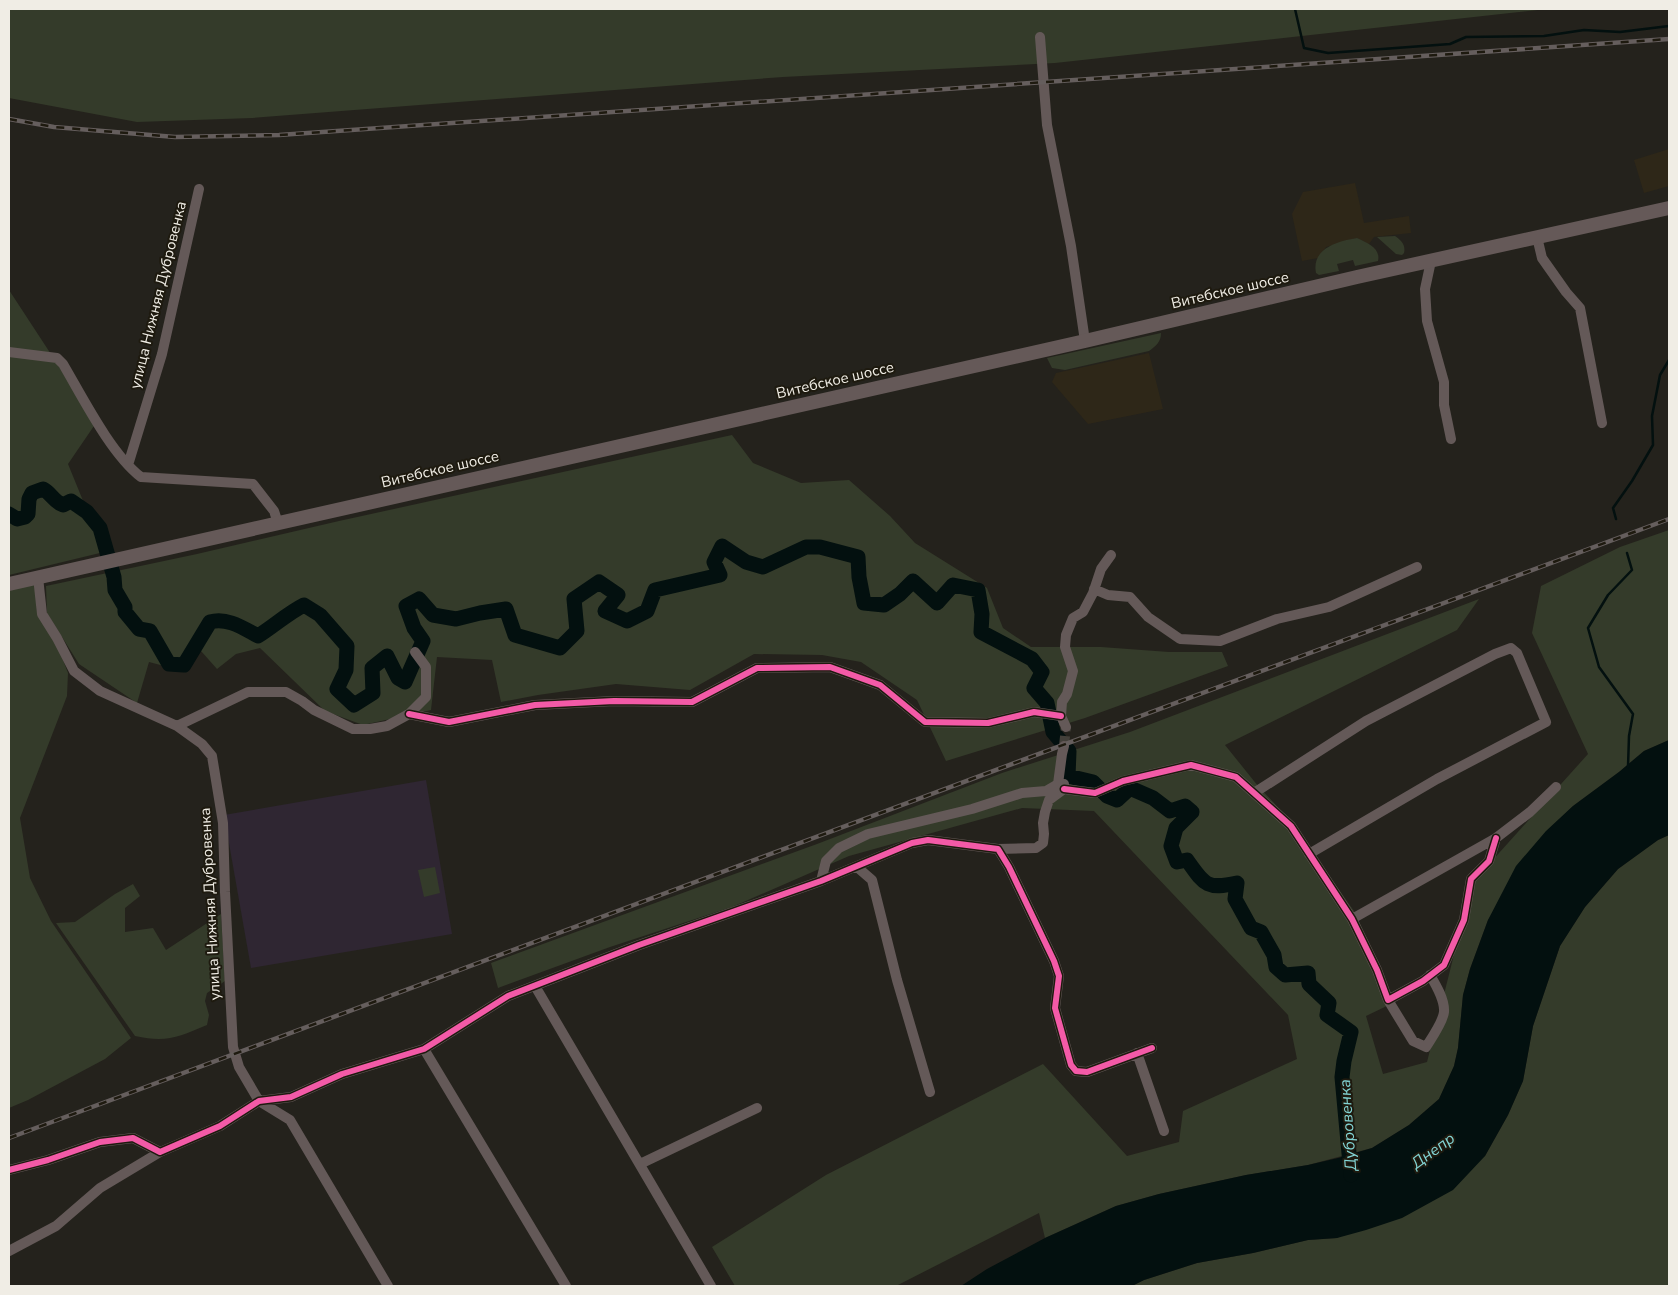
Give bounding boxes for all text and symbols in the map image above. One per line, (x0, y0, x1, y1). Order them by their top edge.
street label: улица Нижняя Дубровенка (125, 199, 191, 391)
street label: Витебское шоссе (1169, 267, 1291, 313)
street label: Витебское шоссе (774, 357, 896, 403)
street label: Витебское шоссе (379, 446, 501, 492)
street label: улица Нижняя Дубровенка (195, 807, 225, 1001)
water label: Дубровенка (1334, 1078, 1362, 1173)
water label: Днепр (1406, 1128, 1459, 1175)

